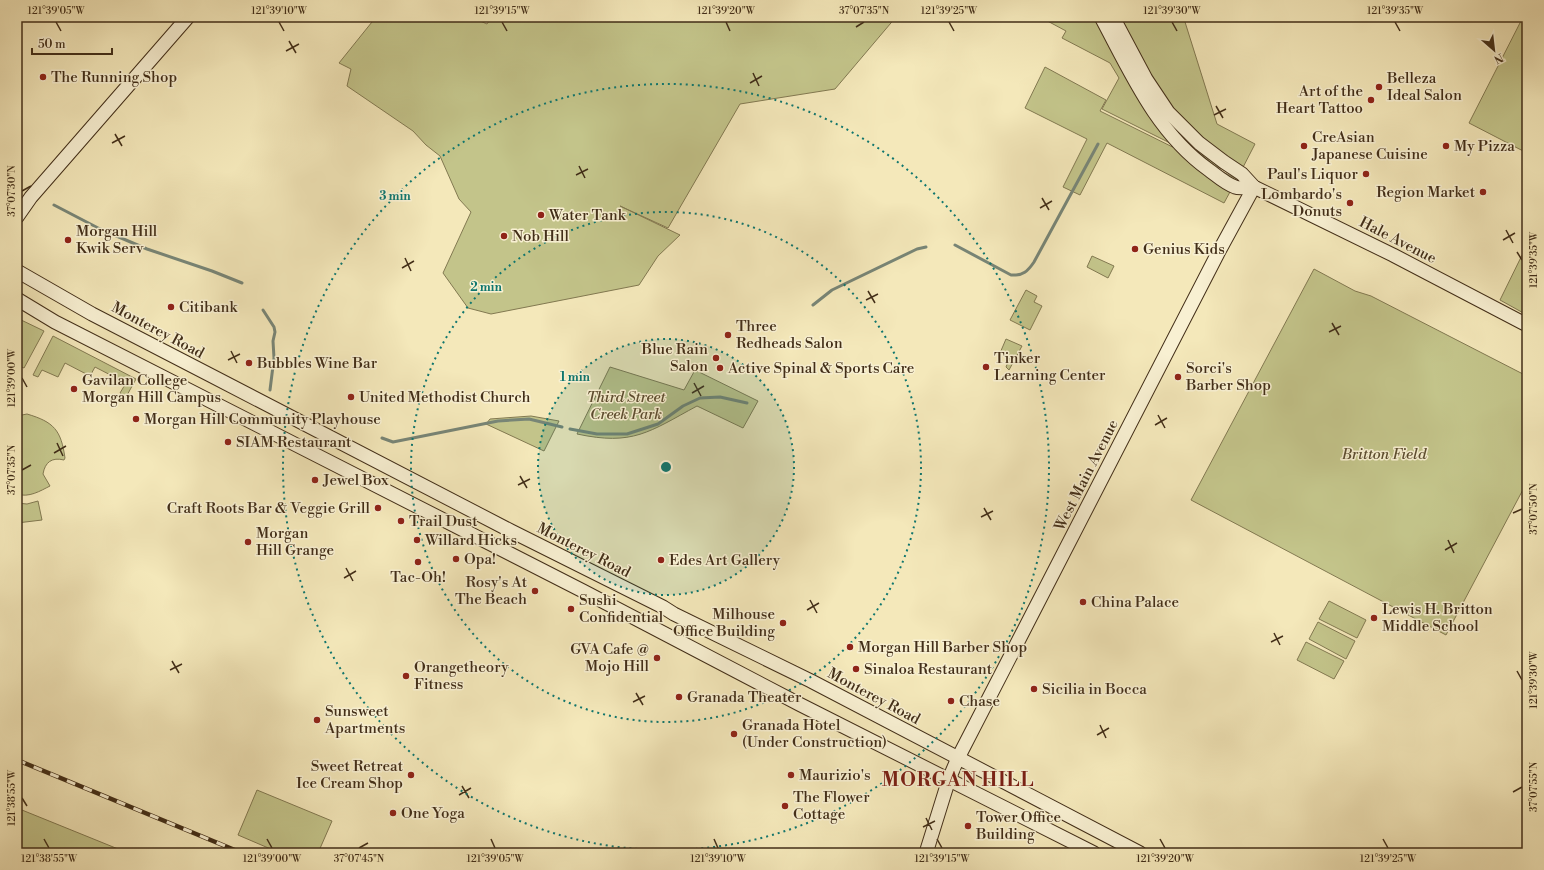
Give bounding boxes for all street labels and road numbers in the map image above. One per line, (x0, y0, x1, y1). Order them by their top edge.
street label: Hale Avenue (1356, 213, 1440, 268)
street label: Monterey Road (108, 298, 208, 363)
street label: West Main Avenue (1050, 416, 1123, 535)
street label: Monterey Road (534, 519, 634, 582)
street label: Monterey Road (824, 664, 924, 729)

